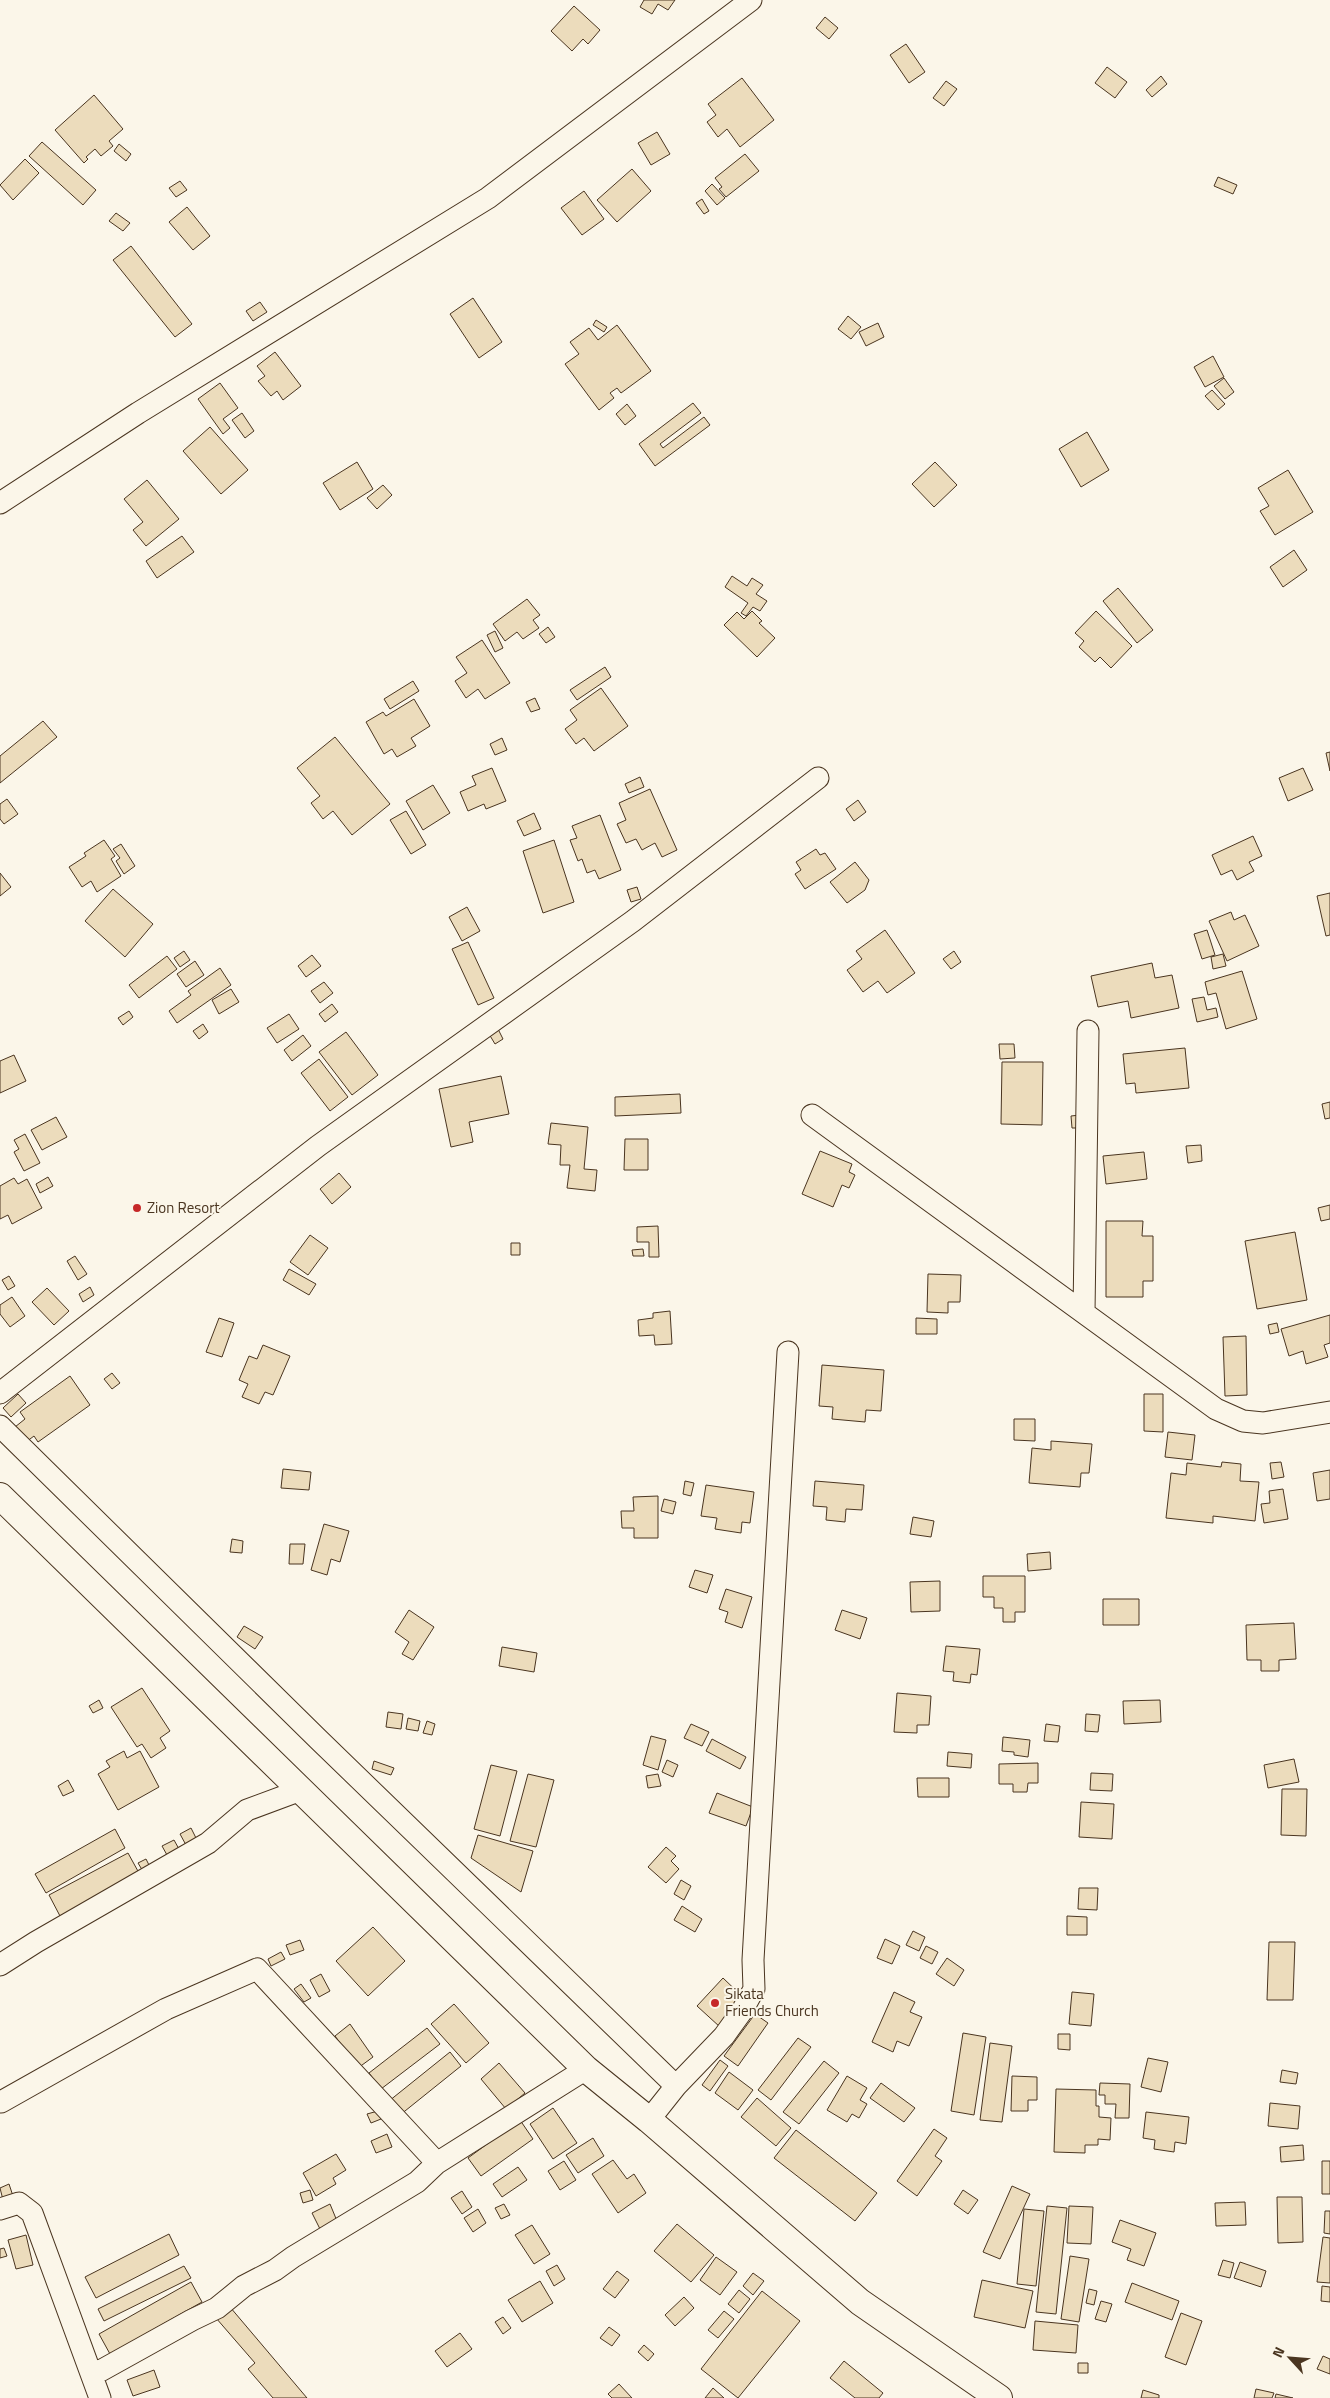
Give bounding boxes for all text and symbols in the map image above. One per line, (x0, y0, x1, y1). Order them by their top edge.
place label: Zion Resort (147, 1196, 220, 1219)
marker: Zion Resort (131, 1202, 143, 1214)
place label: Sikata Friends Church (725, 1982, 819, 2022)
marker: Sikata Friends Church (709, 1997, 721, 2009)
north arrow (1265, 2333, 1315, 2383)
text: N (1266, 2343, 1289, 2361)

